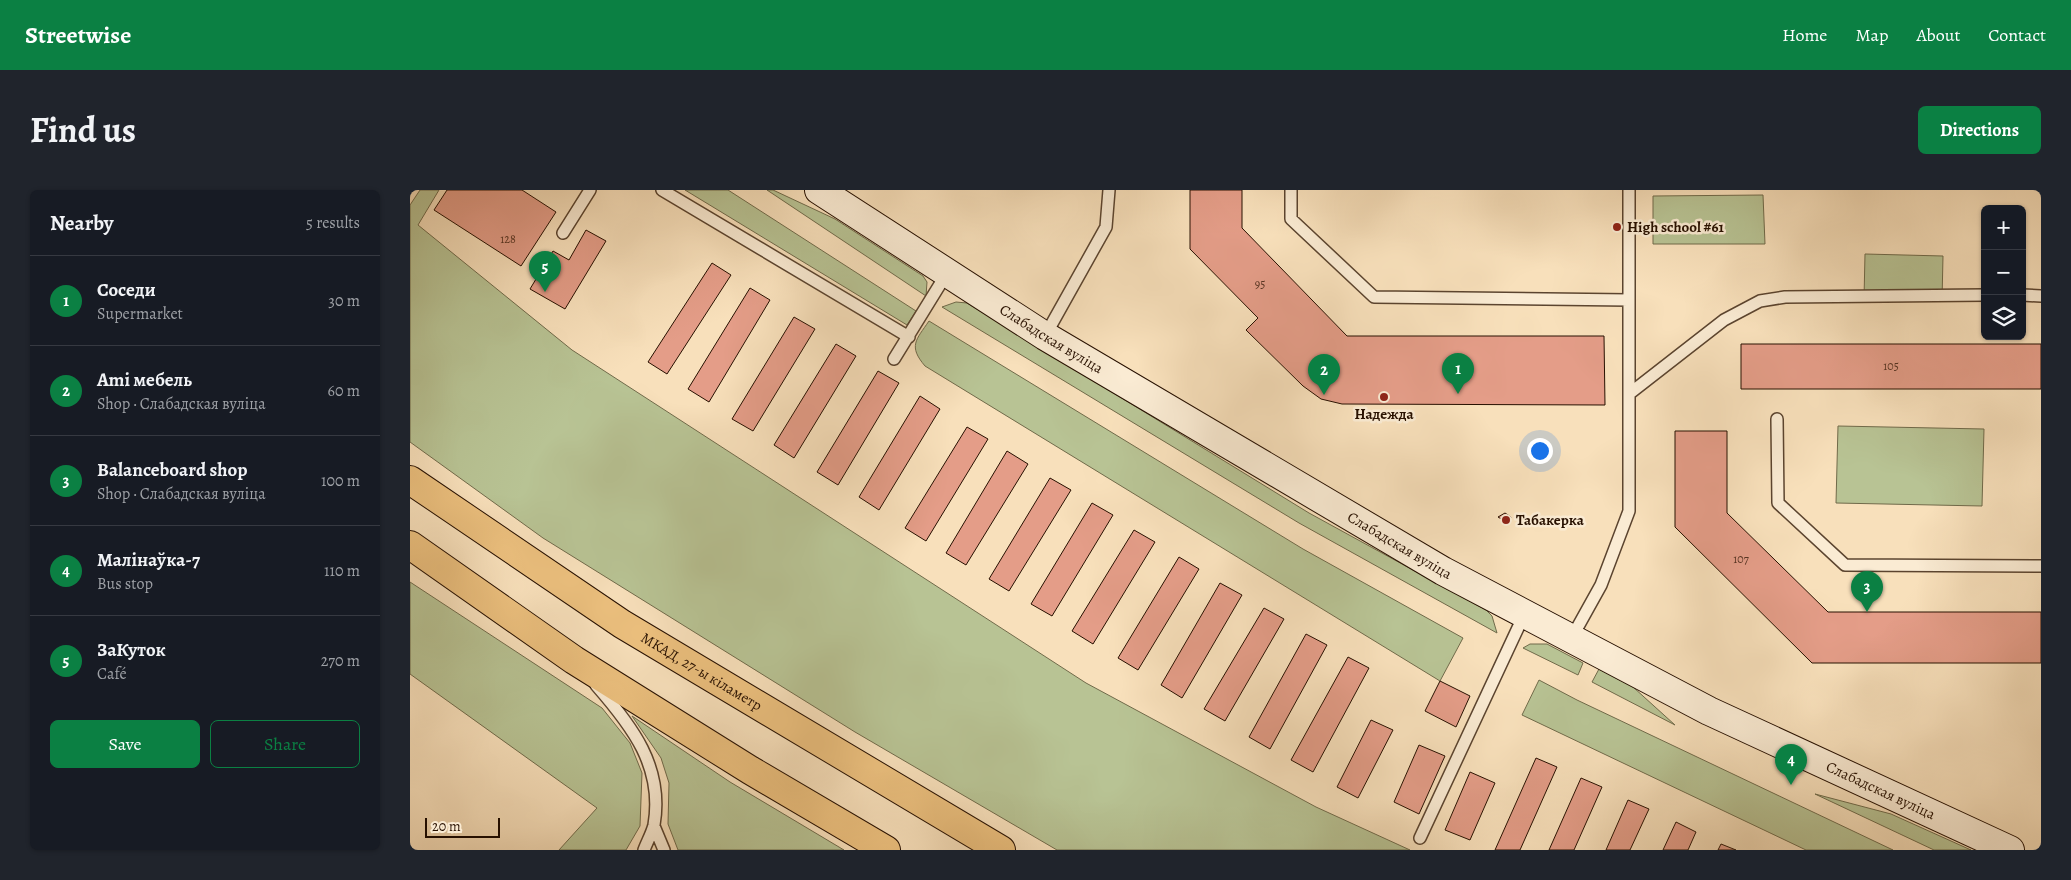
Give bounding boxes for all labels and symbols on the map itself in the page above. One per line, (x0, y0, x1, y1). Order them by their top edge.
place label: High school #61 (1627, 217, 1724, 237)
marker: High school #61 (1611, 221, 1623, 233)
house number: 128 (500, 231, 516, 247)
pin: 5 (529, 251, 561, 292)
house number: 95 (1255, 276, 1265, 292)
street label: Слабадская вуліца (996, 299, 1107, 378)
pin: 1 (1442, 353, 1474, 394)
pin: 2 (1308, 354, 1340, 395)
house number: 105 (1883, 358, 1899, 374)
marker: Надежда (1378, 391, 1390, 403)
place label: Надежда (1354, 404, 1414, 424)
your location (1527, 438, 1553, 464)
street label: Слабадская вуліца (1344, 507, 1455, 584)
place label: Табакерка (1516, 510, 1585, 530)
marker: Табакерка (1500, 514, 1512, 526)
house number: 107 (1733, 551, 1750, 567)
pin: 3 (1851, 571, 1883, 612)
street label: МКАД, 27-ы кіламетр (637, 628, 766, 715)
pin: 4 (1775, 744, 1807, 785)
street label: Слабадская вуліца (1823, 756, 1939, 824)
scale bar (425, 815, 500, 838)

